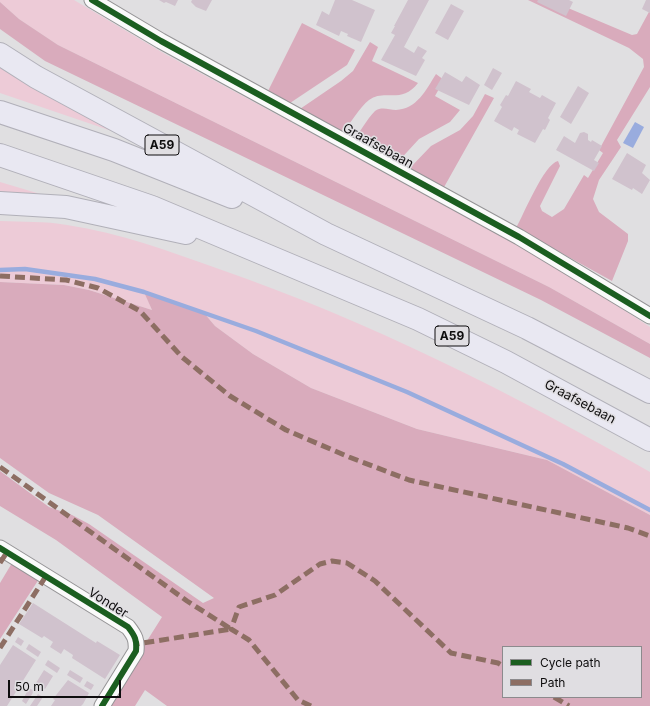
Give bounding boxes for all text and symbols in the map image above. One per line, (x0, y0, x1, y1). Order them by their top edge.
street label: Graafsebaan (340, 120, 416, 172)
road number: A59 (145, 135, 179, 155)
road number: A59 (435, 326, 469, 346)
street label: Graafsebaan (542, 377, 618, 427)
street label: Vonder (85, 585, 131, 621)
legend (502, 646, 642, 698)
text: Cycle path (540, 655, 601, 670)
scale bar (10, 672, 123, 698)
text: Path (540, 675, 565, 690)
text: 50 m (15, 679, 44, 694)

